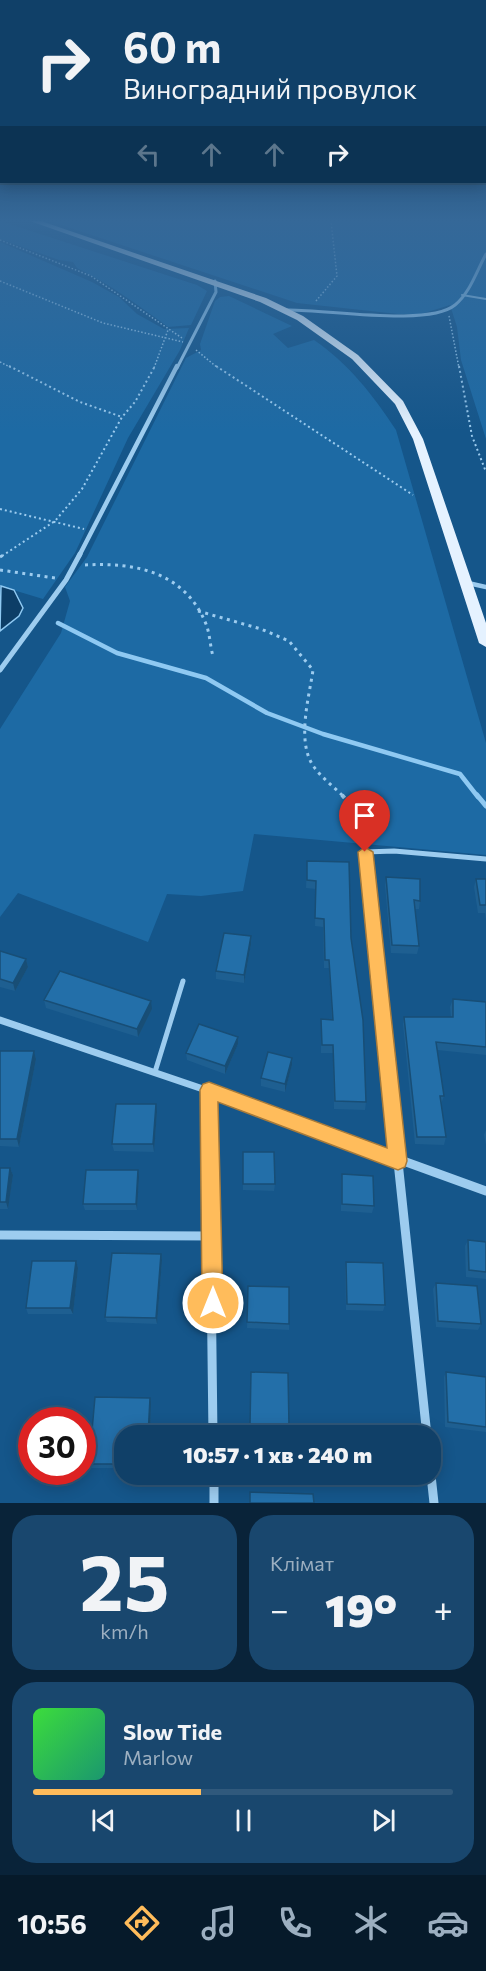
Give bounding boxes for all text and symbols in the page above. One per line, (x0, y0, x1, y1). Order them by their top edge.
text: 60 m (123, 20, 222, 72)
icon: right (24, 24, 102, 102)
text: Виноградний провулок (123, 72, 417, 105)
icon: left (132, 138, 165, 171)
icon: ahead (195, 138, 228, 171)
icon: ahead (258, 138, 291, 171)
icon: right (321, 138, 354, 171)
pin (339, 790, 390, 852)
icon: arrive (348, 799, 381, 832)
position arrow (181, 1271, 245, 1335)
speed limit sign: 30 (18, 1407, 96, 1485)
text: 10:57 · 1 хв · 240 m (183, 1441, 372, 1468)
text: 25 (80, 1532, 169, 1627)
text: Клімат (270, 1551, 334, 1575)
text: 19° (325, 1581, 397, 1636)
text: − (270, 1588, 289, 1629)
text: + (434, 1588, 453, 1629)
text: km/h (100, 1619, 149, 1643)
text: Slow Tide (123, 1718, 222, 1745)
text: Marlow (123, 1745, 193, 1769)
icon: previous (87, 1804, 120, 1837)
icon: pause (227, 1804, 260, 1837)
icon: next (367, 1804, 400, 1837)
icon: directions (121, 1902, 163, 1944)
icon: music (198, 1902, 240, 1944)
icon: phone (274, 1902, 316, 1944)
icon: climate (350, 1902, 392, 1944)
icon: car (427, 1902, 469, 1944)
text: 10:56 (17, 1907, 87, 1940)

